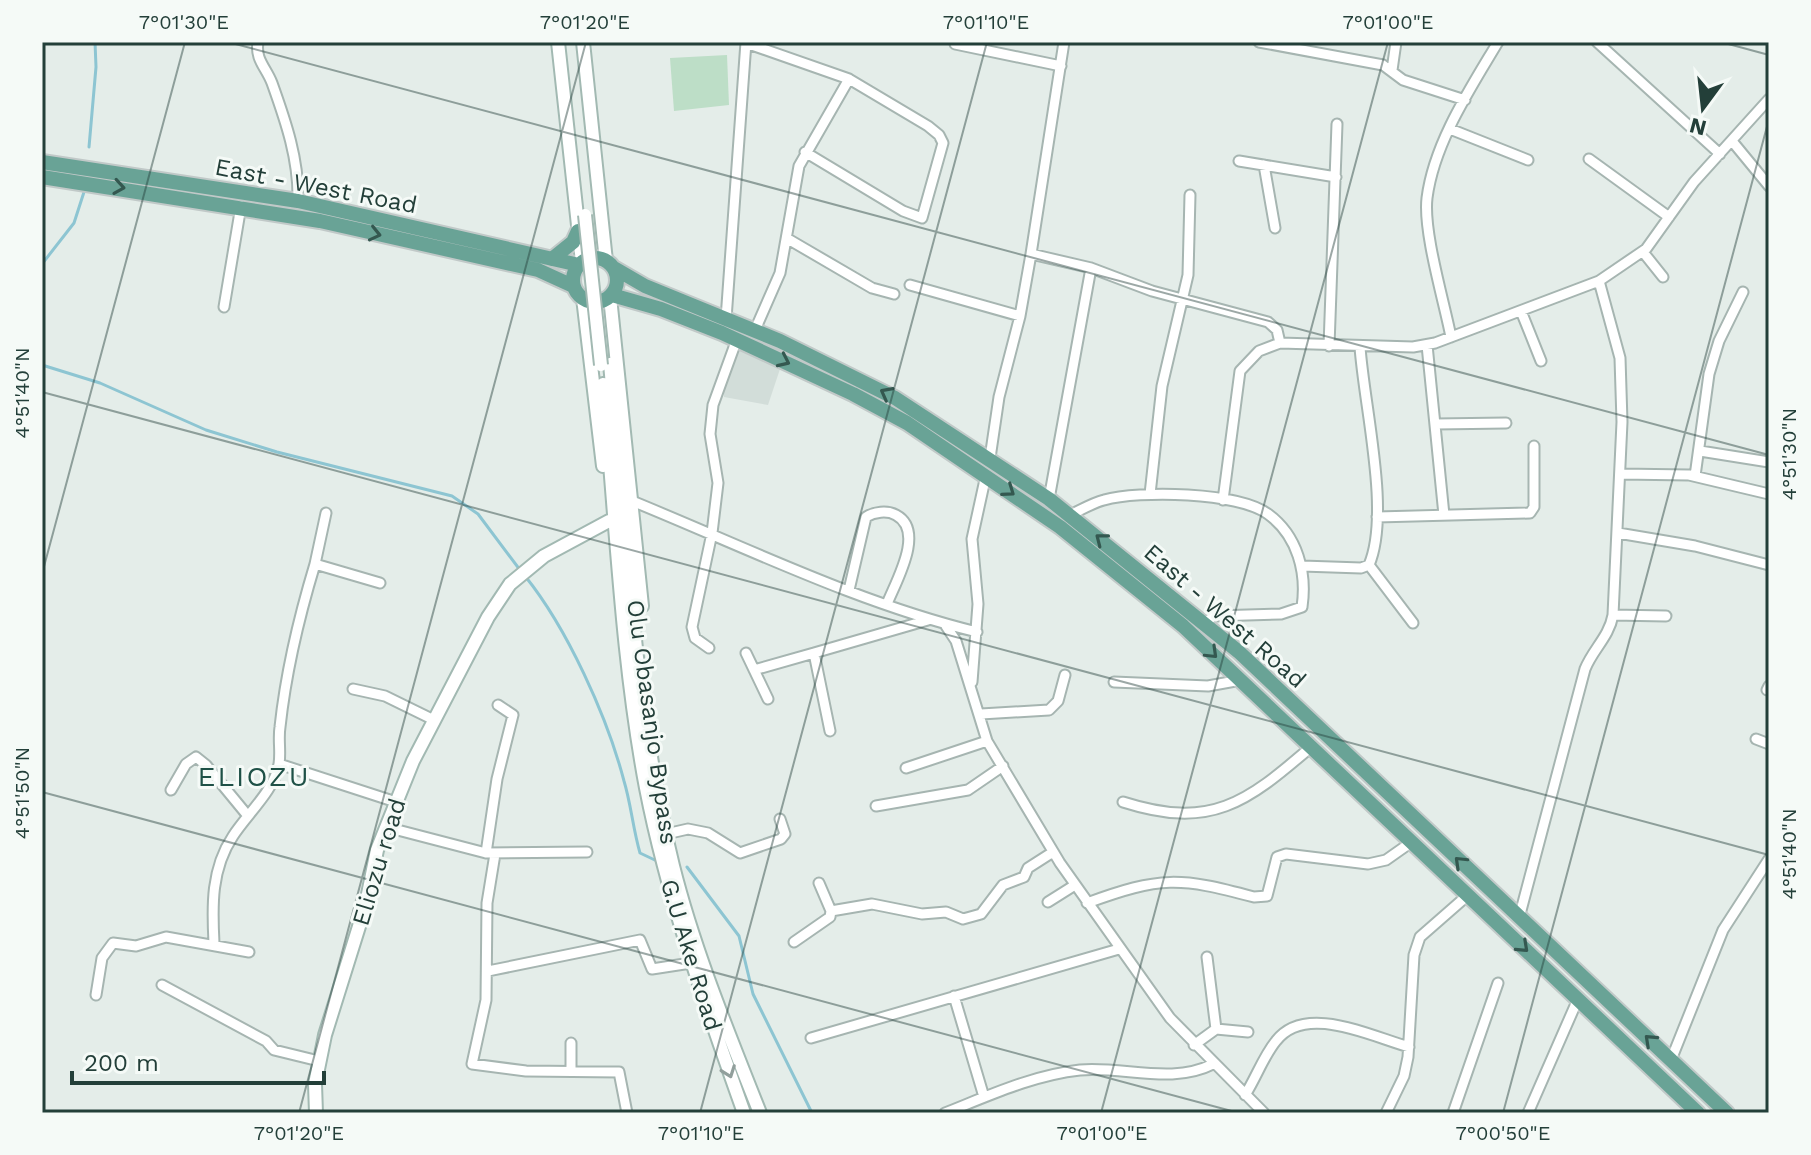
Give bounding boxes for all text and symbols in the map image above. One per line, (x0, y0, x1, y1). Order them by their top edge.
text: 7°01'30"E (139, 10, 229, 34)
text: 7°01'20"E (540, 10, 630, 34)
text: 7°01'10"E (943, 10, 1029, 34)
text: 7°01'00"E (1342, 10, 1434, 34)
north arrow (1663, 68, 1743, 148)
text: N (1687, 113, 1709, 141)
street label: East - West Road (213, 153, 419, 219)
one-way arrow (112, 178, 126, 195)
one-way arrow (367, 225, 381, 242)
text: 4°51'40"N (10, 347, 34, 439)
one-way arrow (776, 351, 791, 367)
one-way arrow (879, 388, 894, 403)
text: 4°51'30"N (1777, 408, 1801, 500)
one-way arrow (1000, 481, 1014, 496)
one-way arrow (1096, 534, 1110, 549)
street label: East - West Road (1138, 538, 1312, 694)
street label: Olu Obasanjo Bypass (621, 598, 683, 846)
one-way arrow (1203, 644, 1217, 658)
text: 4°51'50"N (10, 747, 34, 839)
district label: ELIOZU (198, 760, 310, 793)
street label: Eliozu road (346, 795, 412, 929)
text: 4°51'40"N (1777, 808, 1801, 900)
one-way arrow (1455, 857, 1469, 872)
street label: G.U Ake Road (655, 876, 727, 1034)
one-way arrow (1513, 938, 1528, 952)
scale bar (72, 1035, 324, 1085)
one-way arrow (1644, 1036, 1659, 1050)
text: 200 m (84, 1049, 159, 1077)
one-way arrow (720, 1064, 736, 1078)
text: 7°01'20"E (254, 1121, 344, 1145)
text: 7°01'10"E (658, 1121, 744, 1145)
text: 7°01'00"E (1056, 1121, 1148, 1145)
text: 7°00'50"E (1456, 1121, 1550, 1145)

